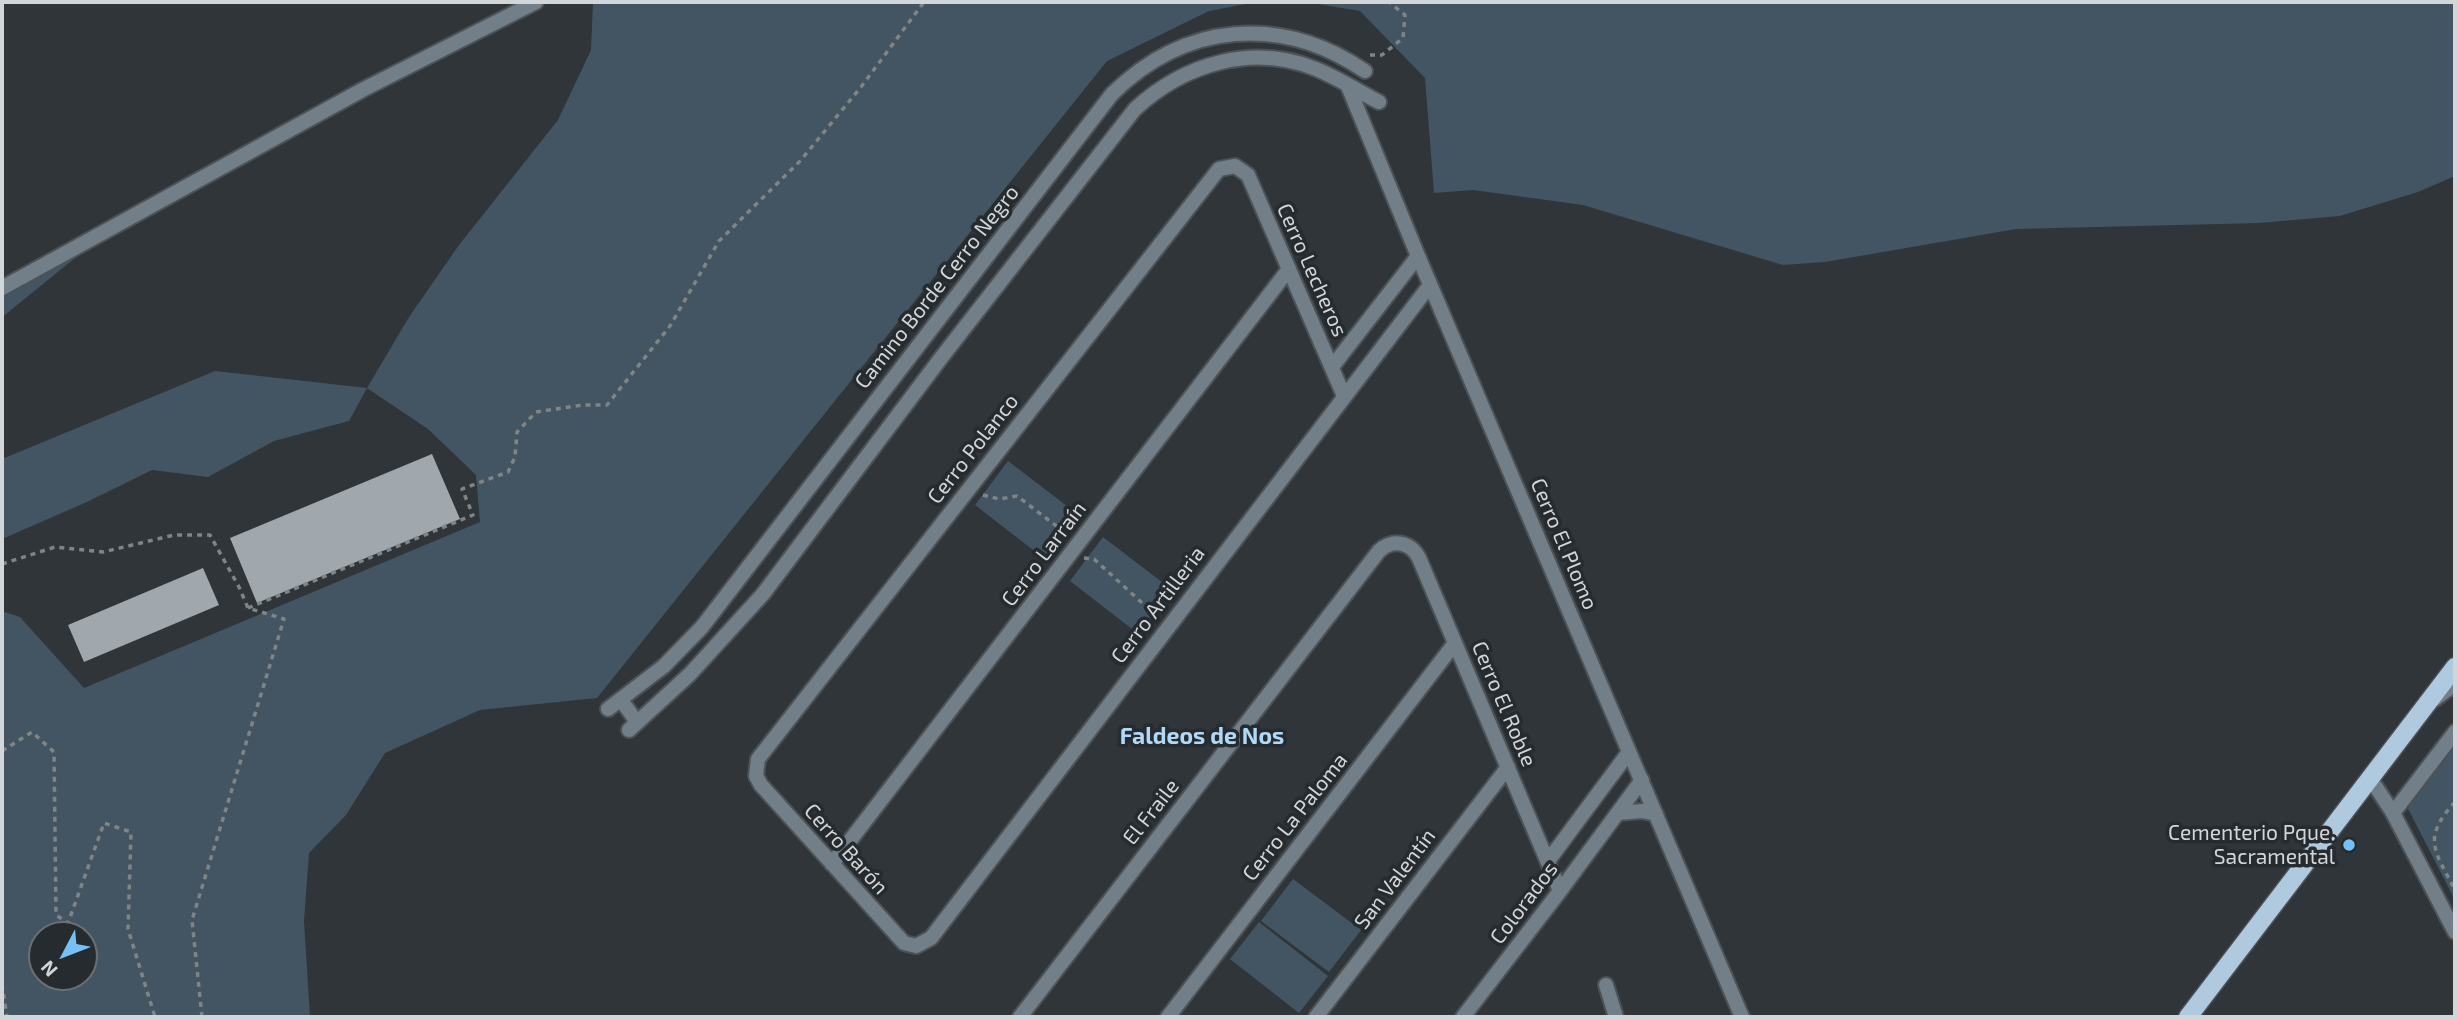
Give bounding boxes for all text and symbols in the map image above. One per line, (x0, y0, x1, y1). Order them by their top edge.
street label: Camino Borde Cerro Negro (850, 180, 1024, 394)
street label: Cerro Lecheros (1271, 200, 1353, 340)
street label: Cerro Polanco (922, 389, 1024, 509)
street label: Cerro El Plomo (1525, 475, 1603, 613)
street label: Cerro Larraín (996, 497, 1092, 611)
street label: Cerro Artilleria (1106, 542, 1210, 668)
street label: Cerro El Roble (1466, 638, 1542, 770)
district label: Faldeos de Nos (1120, 722, 1284, 750)
street label: Cerro La Paloma (1237, 748, 1353, 886)
street label: El Fraile (1118, 774, 1184, 850)
street label: Cerro Barón (799, 798, 893, 900)
place label: Cementerio Pque. Sacramental (2168, 820, 2335, 870)
street label: San Valentín (1349, 824, 1441, 934)
marker: Cementerio Pque. Sacramental (2341, 837, 2357, 853)
street label: Colorados (1485, 857, 1563, 949)
north arrow (28, 921, 98, 991)
text: N (35, 956, 62, 982)

